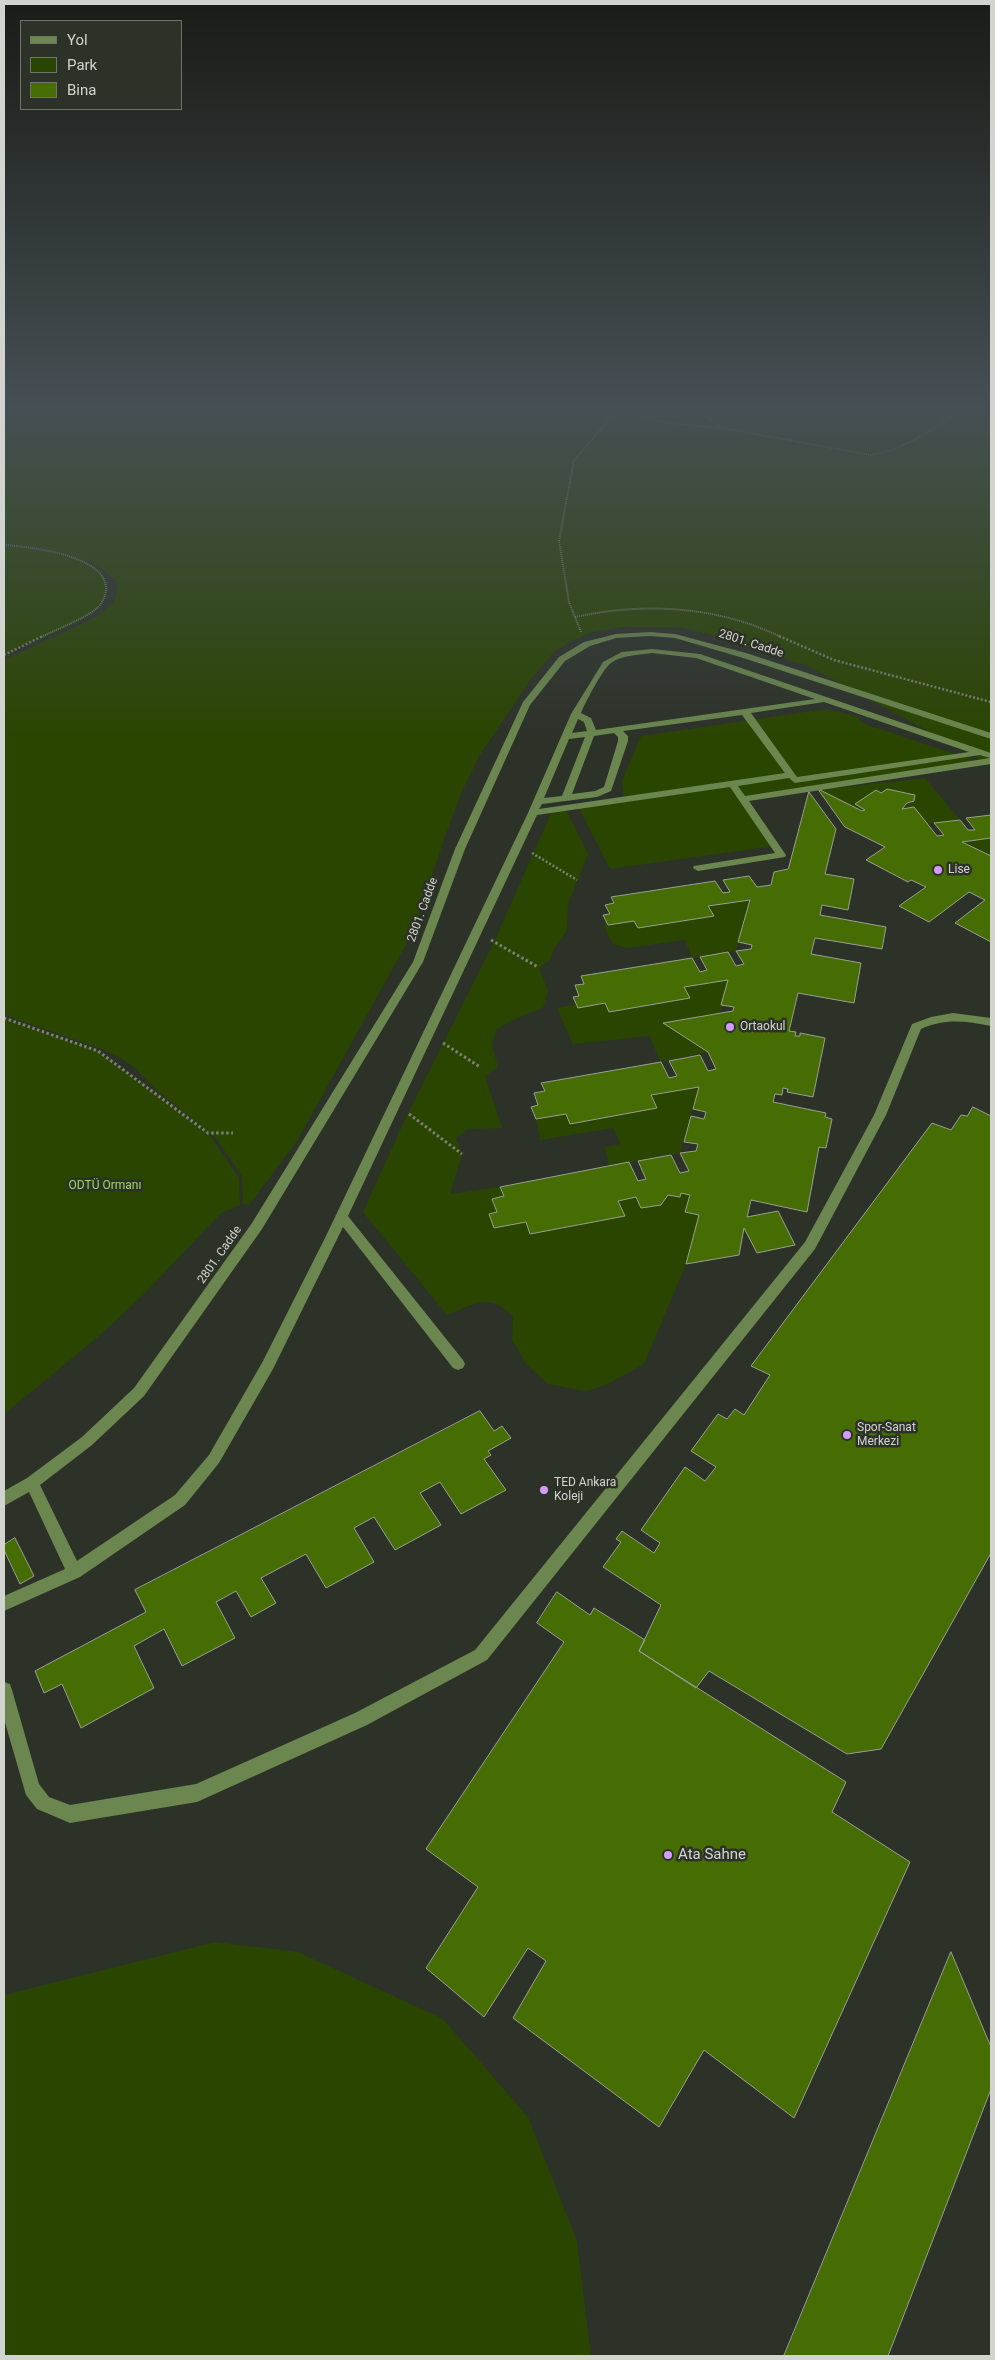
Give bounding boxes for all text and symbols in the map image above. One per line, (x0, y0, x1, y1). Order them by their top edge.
legend (20, 20, 182, 110)
text: Yol (67, 31, 88, 49)
text: Park (67, 56, 97, 74)
text: Bina (67, 81, 96, 99)
street label: 2801. Cadde (717, 627, 785, 661)
place label: Lise (948, 863, 970, 877)
marker: Lise (932, 864, 944, 876)
street label: 2801. Cadde (405, 876, 441, 944)
place label: Ortaokul (740, 1020, 786, 1034)
marker: Ortaokul (724, 1021, 736, 1033)
park label: ODTÜ Ormanı (69, 1179, 141, 1193)
street label: 2801. Cadde (195, 1223, 245, 1287)
place label: Spor-Sanat Merkezi (857, 1421, 916, 1449)
marker: Spor-Sanat Merkezi (841, 1429, 853, 1441)
place label: TED Ankara Koleji (554, 1476, 616, 1504)
marker: TED Ankara Koleji (538, 1484, 550, 1496)
place label: Ata Sahne (678, 1846, 746, 1864)
marker: Ata Sahne (662, 1849, 674, 1861)

